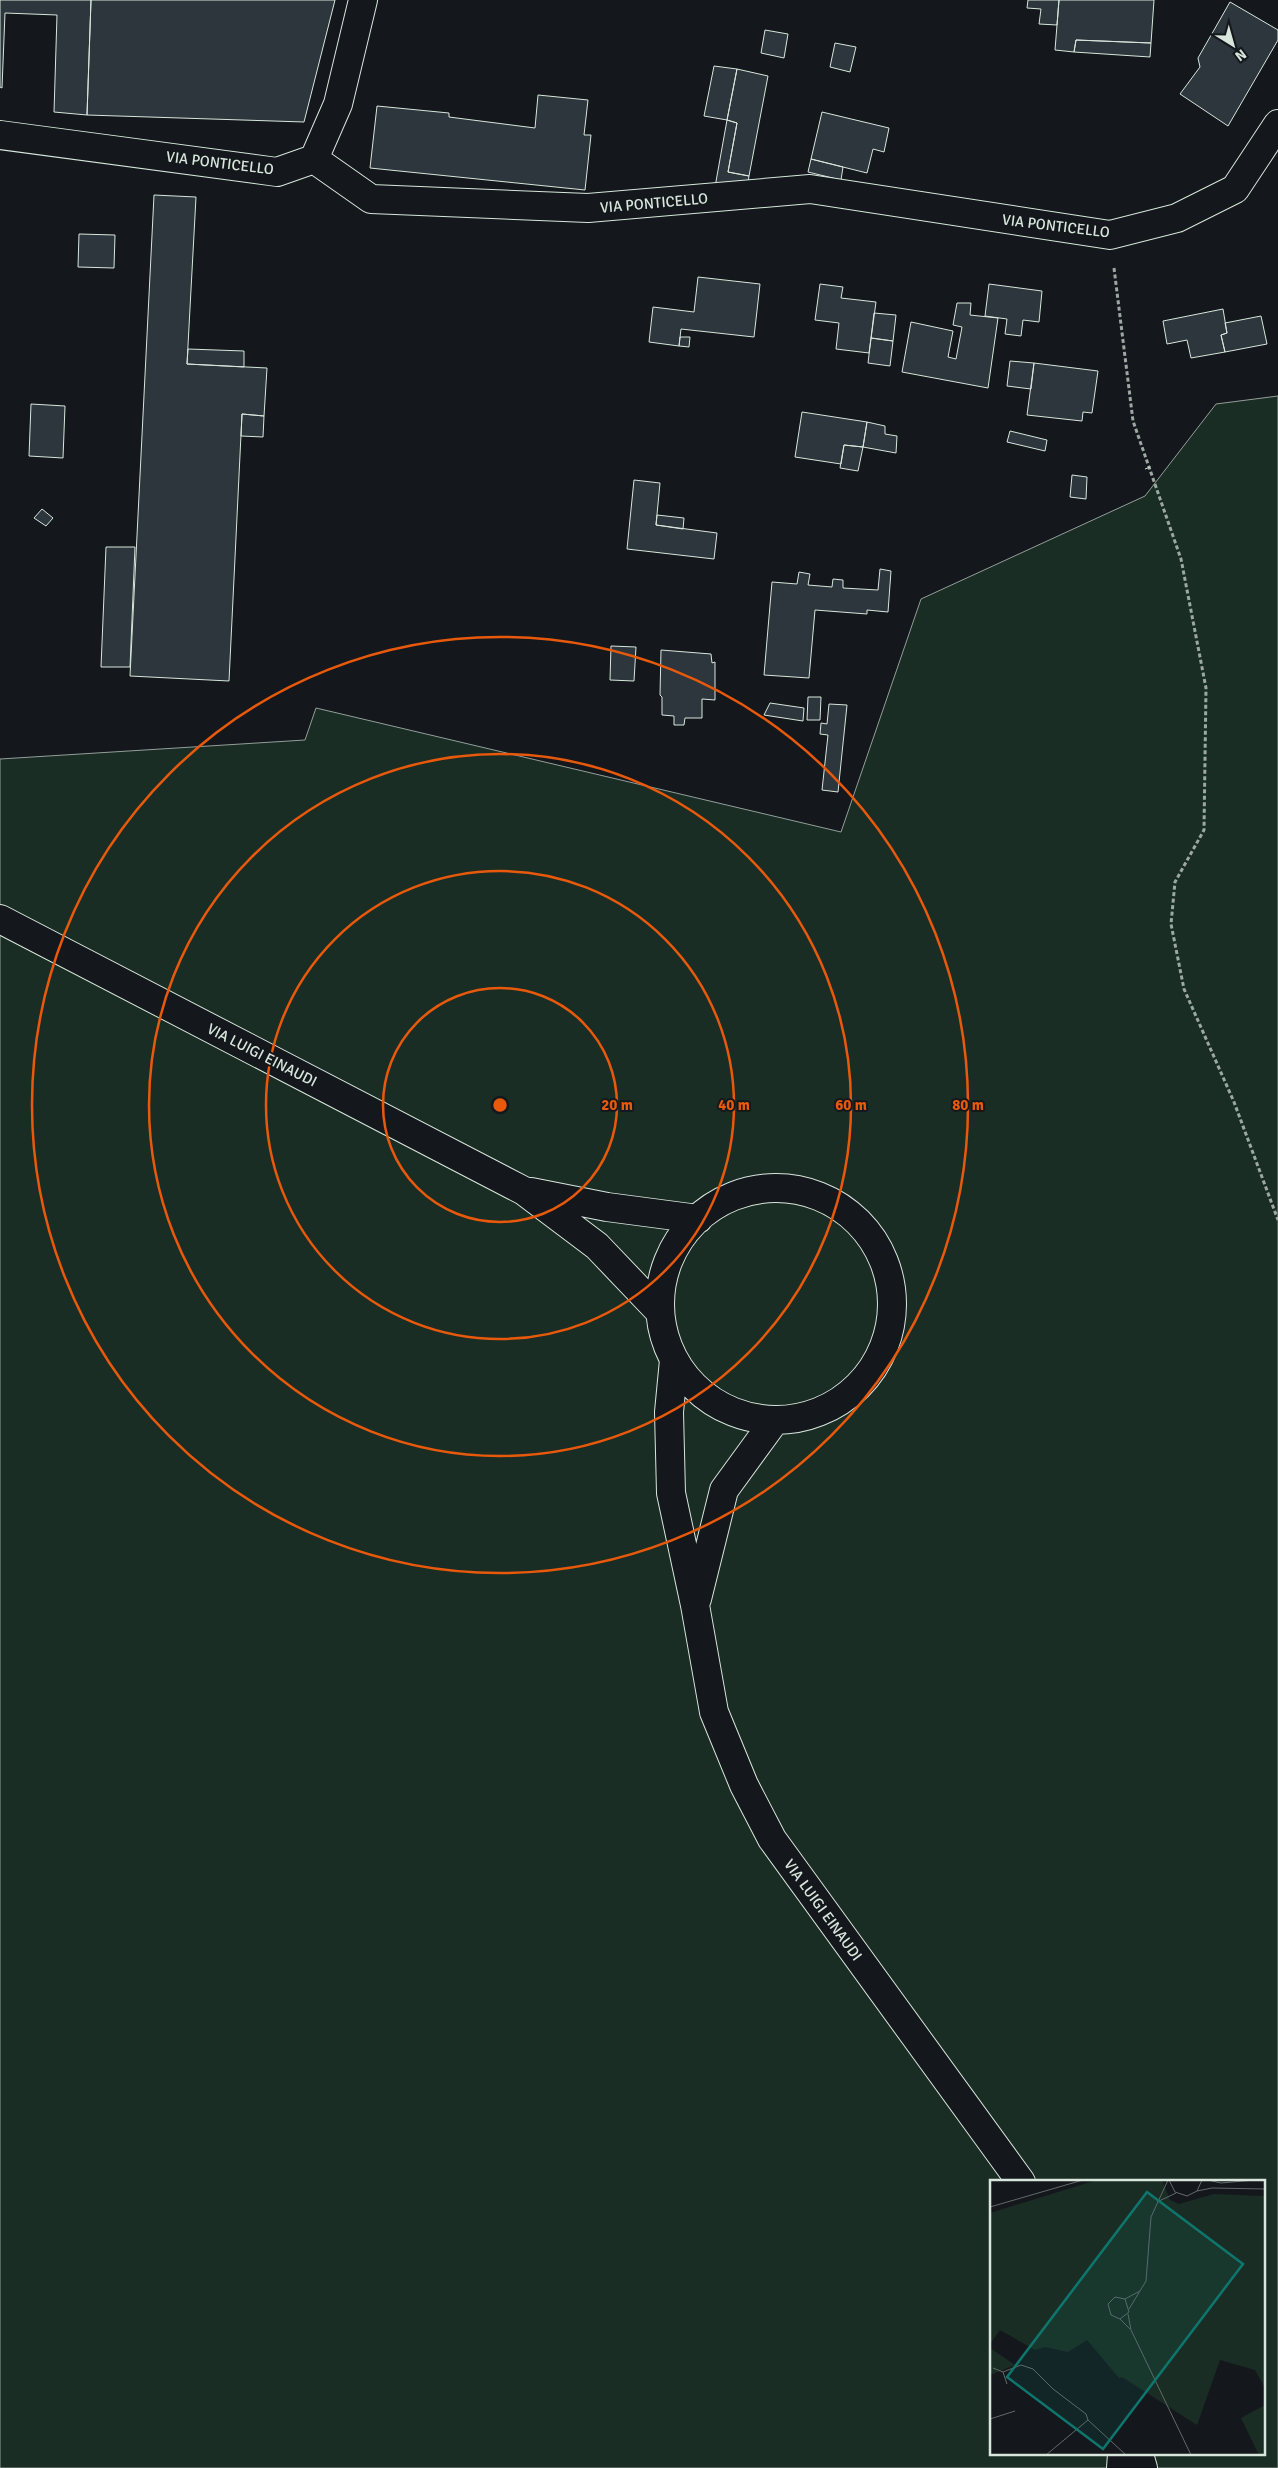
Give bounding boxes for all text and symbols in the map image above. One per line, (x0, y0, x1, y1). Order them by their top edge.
north arrow (1208, 20, 1258, 70)
text: N (1232, 45, 1250, 65)
street label: VIA PONTICELLO (165, 147, 275, 179)
street label: VIA PONTICELLO (599, 189, 709, 217)
street label: VIA PONTICELLO (1001, 210, 1111, 242)
street label: VIA LUIGI EINAUDI (204, 1020, 320, 1090)
centre of rings (491, 1096, 509, 1114)
text: 20 m (601, 1096, 633, 1114)
text: 40 m (718, 1096, 750, 1114)
text: 60 m (835, 1096, 867, 1114)
text: 80 m (952, 1096, 984, 1114)
street label: VIA LUIGI EINAUDI (780, 1856, 866, 1964)
inset map (990, 2180, 1266, 2456)

